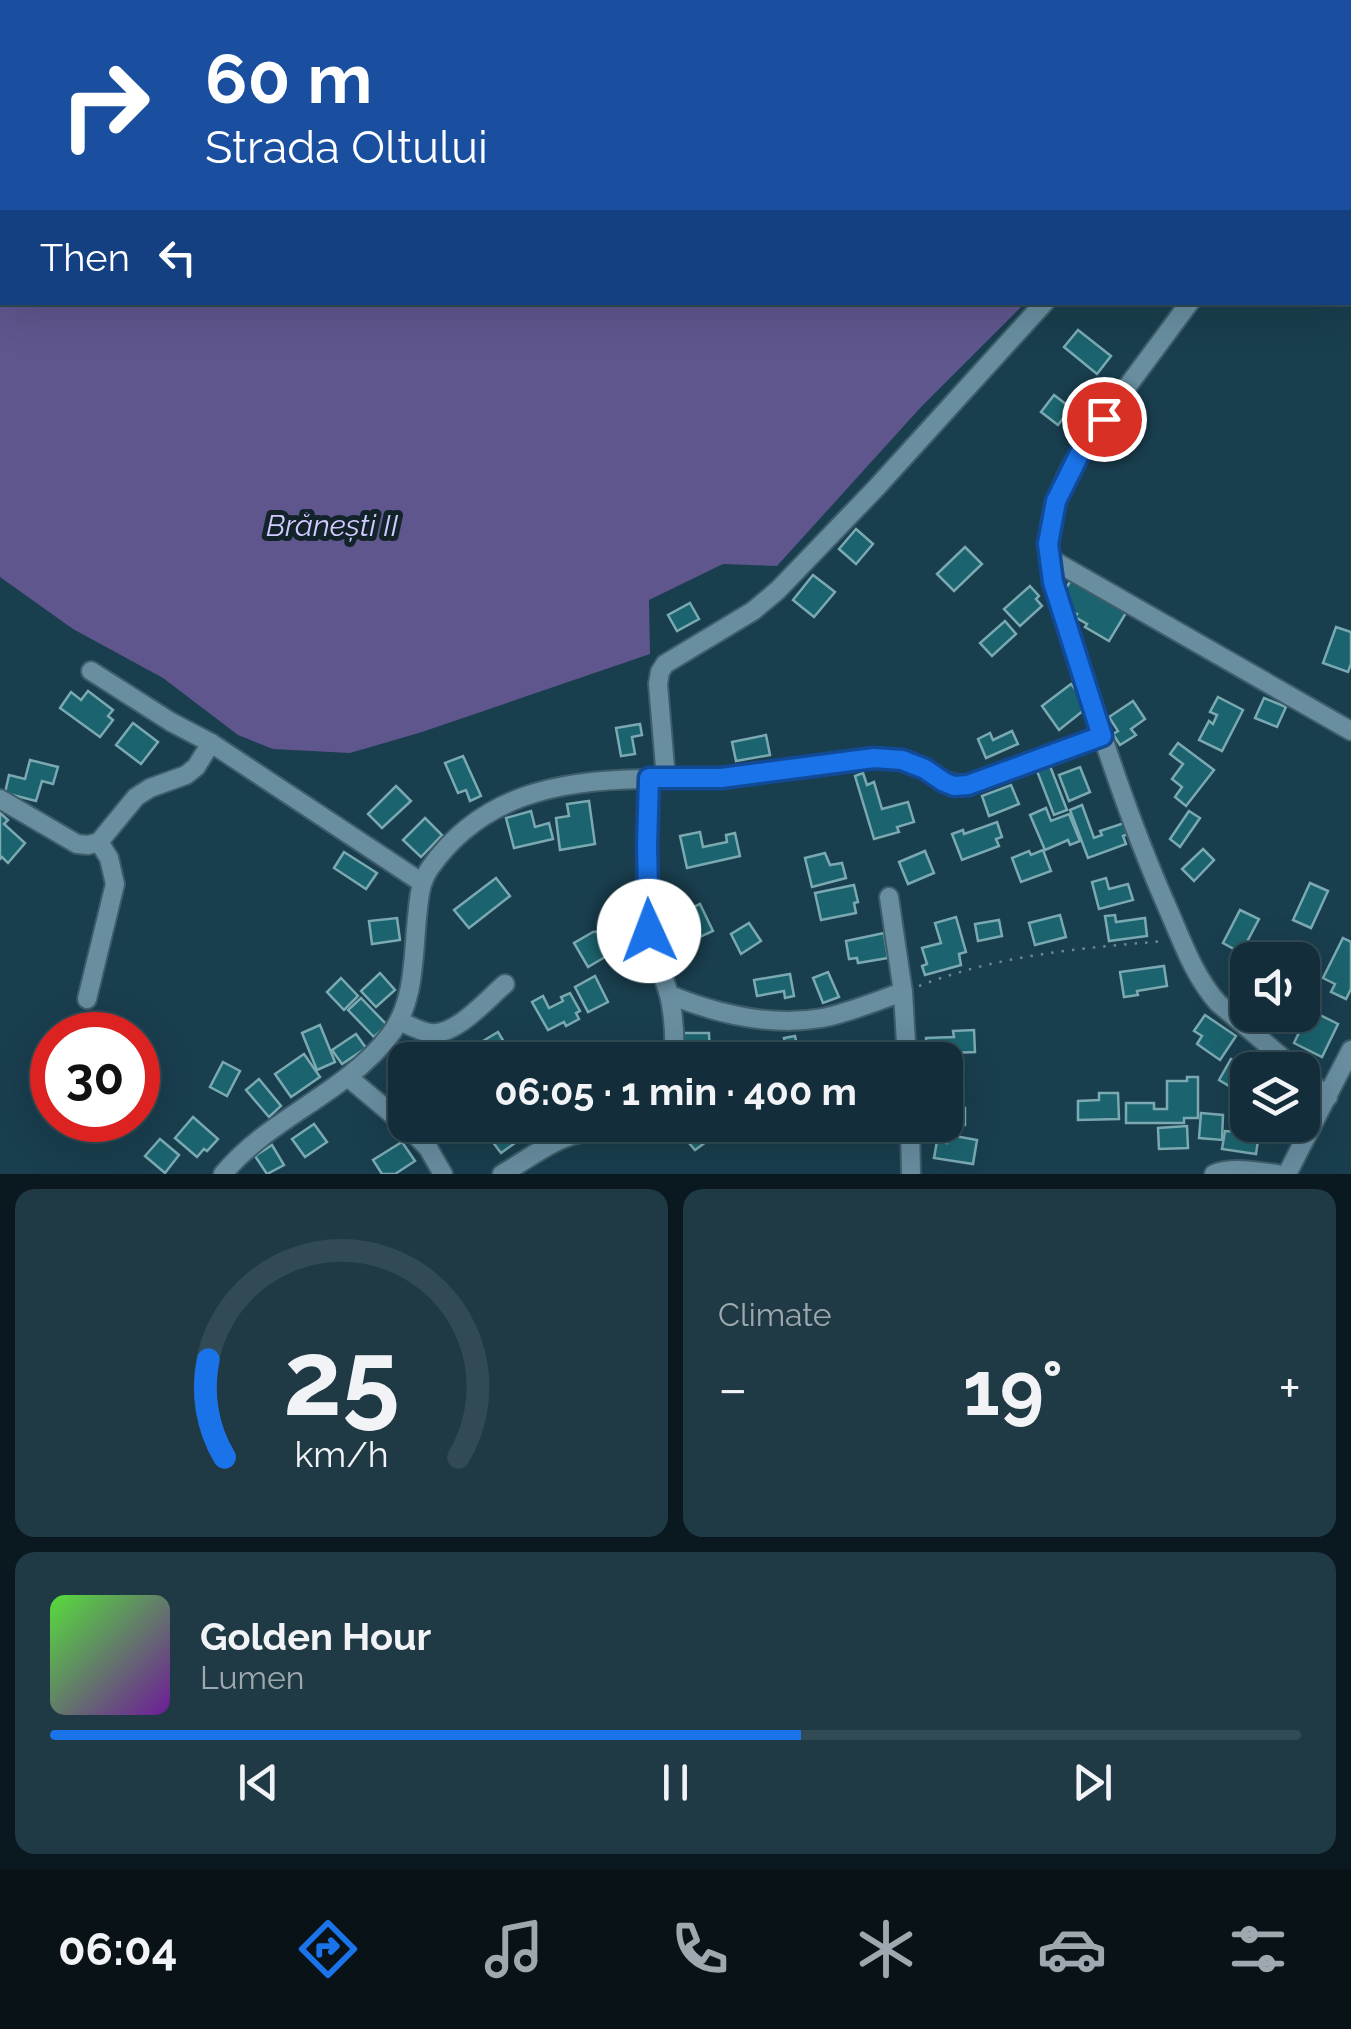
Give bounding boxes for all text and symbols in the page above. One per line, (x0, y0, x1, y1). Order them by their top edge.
text: 60 m (205, 37, 372, 119)
icon: right (40, 40, 170, 170)
text: Strada Oltului (205, 121, 488, 174)
icon: left (150, 230, 205, 285)
text: Then (40, 235, 130, 280)
pin (1062, 377, 1147, 462)
icon: arrive (1077, 392, 1132, 447)
water label: Brănești II (266, 508, 399, 543)
position arrow (597, 879, 701, 983)
map controls (1230, 942, 1320, 1142)
button: sound (1230, 942, 1320, 1032)
speed limit sign: 30 (30, 1012, 160, 1142)
button: layers (1230, 1052, 1320, 1142)
text: 06:05 · 1 min · 400 m (494, 1069, 857, 1114)
text: Climate (718, 1296, 832, 1333)
text: 25 (283, 1317, 400, 1439)
text: 19° (963, 1344, 1063, 1433)
text: − (718, 1356, 748, 1421)
text: + (1278, 1356, 1301, 1421)
text: km/h (294, 1433, 389, 1475)
text: Golden Hour (200, 1614, 431, 1659)
text: Lumen (200, 1659, 304, 1696)
icon: previous (231, 1755, 286, 1810)
icon: pause (648, 1755, 703, 1810)
icon: next (1065, 1755, 1120, 1810)
icon: directions (293, 1914, 363, 1984)
icon: music (479, 1914, 549, 1984)
icon: phone (665, 1914, 735, 1984)
icon: climate (851, 1914, 921, 1984)
icon: car (1037, 1914, 1107, 1984)
icon: filters (1223, 1914, 1293, 1984)
text: 06:04 (58, 1923, 177, 1976)

